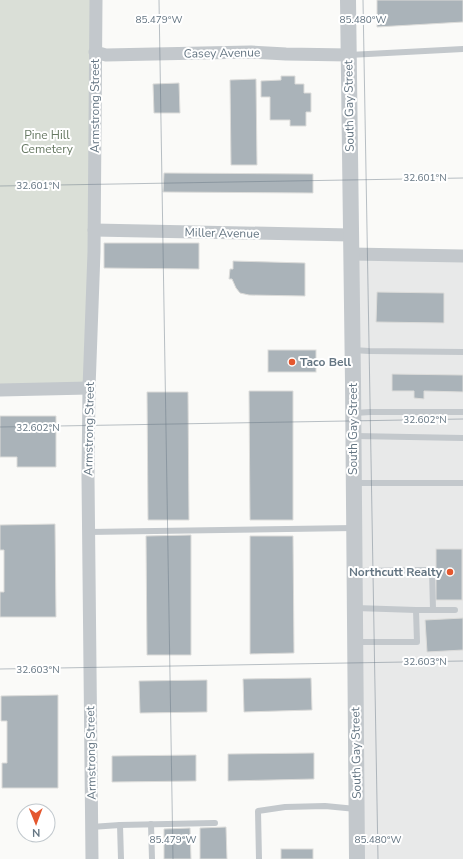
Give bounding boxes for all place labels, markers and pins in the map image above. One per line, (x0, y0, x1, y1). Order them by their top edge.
place label: Taco Bell (300, 354, 351, 370)
marker: Taco Bell (287, 357, 297, 367)
place label: Northcutt Realty (349, 564, 443, 580)
marker: Northcutt Realty (445, 567, 455, 577)

